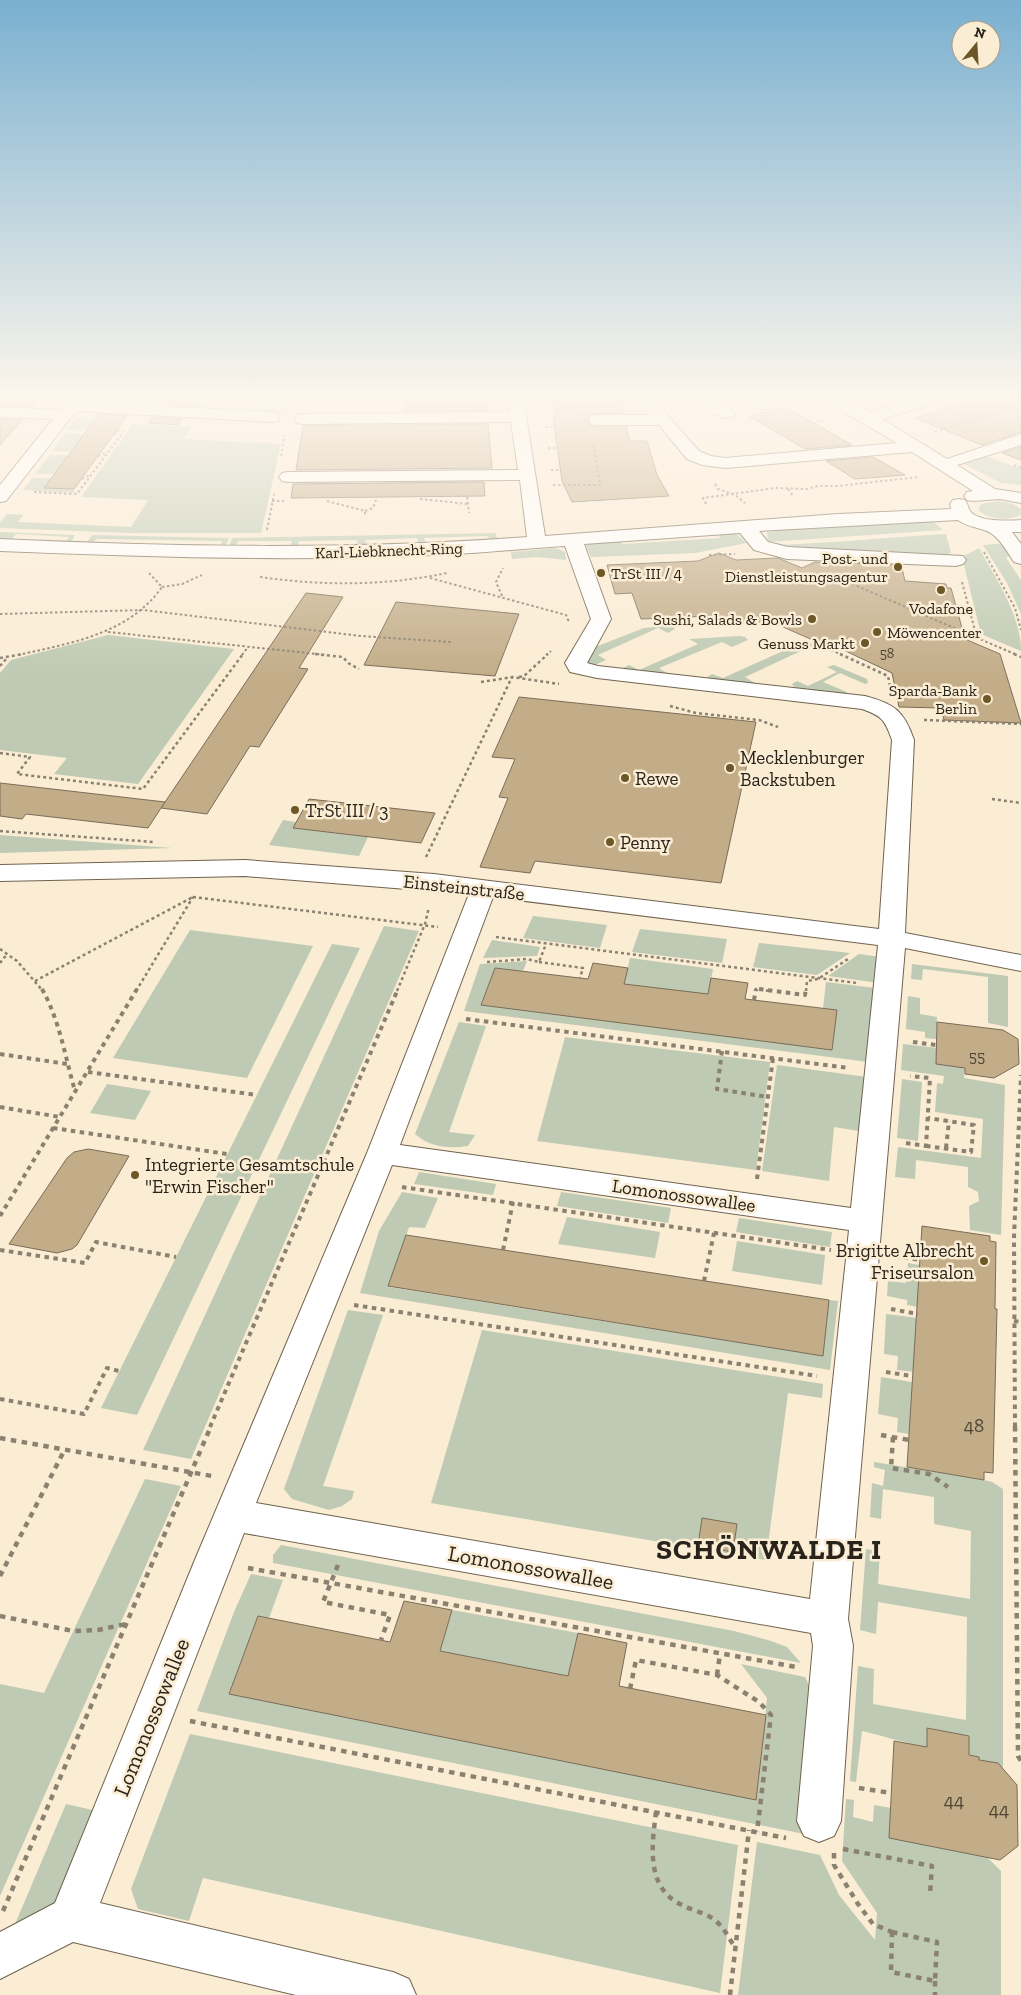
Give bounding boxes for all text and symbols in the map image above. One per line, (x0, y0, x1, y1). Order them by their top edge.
north arrow (951, 20, 1001, 70)
text: N (972, 23, 988, 43)
street label: Karl-Liebknecht-Ring (315, 538, 463, 563)
place label: Post- und Dienstleistungsagentur (725, 549, 888, 586)
marker: Post- und Dienstleistungsagentur (892, 561, 904, 573)
place label: TrSt III / 4 (611, 564, 683, 583)
marker: TrSt III / 4 (595, 567, 607, 579)
marker: Vodafone (935, 584, 947, 596)
place label: Vodafone (908, 599, 973, 618)
place label: Sushi, Salads & Bowls (653, 610, 802, 629)
marker: Sushi, Salads & Bowls (806, 613, 818, 625)
place label: Möwencenter (887, 623, 982, 642)
marker: Möwencenter (871, 626, 883, 638)
place label: Genuss Markt (758, 634, 855, 653)
marker: Genuss Markt (859, 637, 871, 649)
house number: 58 (880, 645, 894, 662)
place label: Sparda-Bank Berlin (889, 681, 978, 718)
marker: Sparda-Bank Berlin (981, 693, 993, 705)
place label: Mecklenburger Backstuben (740, 746, 865, 791)
marker: Mecklenburger Backstuben (724, 762, 736, 774)
place label: Rewe (635, 767, 679, 790)
marker: Rewe (619, 772, 631, 784)
place label: TrSt III / 3 (305, 799, 389, 822)
marker: TrSt III / 3 (289, 804, 301, 816)
place label: Penny (620, 831, 671, 854)
marker: Penny (604, 836, 616, 848)
street label: Einsteinstraße (402, 870, 526, 905)
house number: 55 (969, 1047, 985, 1066)
place label: Integrierte Gesamtschule "Erwin Fischer" (145, 1153, 354, 1198)
marker: Integrierte Gesamtschule "Erwin Fischer" (129, 1169, 141, 1181)
street label: Lomonossowallee (611, 1174, 757, 1217)
place label: Brigitte Albrecht Friseursalon (836, 1239, 974, 1284)
marker: Brigitte Albrecht Friseursalon (978, 1255, 990, 1267)
house number: 48 (964, 1414, 984, 1437)
district label: SCHÖNWALDE I (656, 1532, 882, 1566)
street label: Lomonossowallee (446, 1540, 616, 1595)
street label: Lomonossowallee (108, 1634, 195, 1800)
house number: 44 (944, 1789, 964, 1812)
house number: 44 (989, 1798, 1009, 1821)

